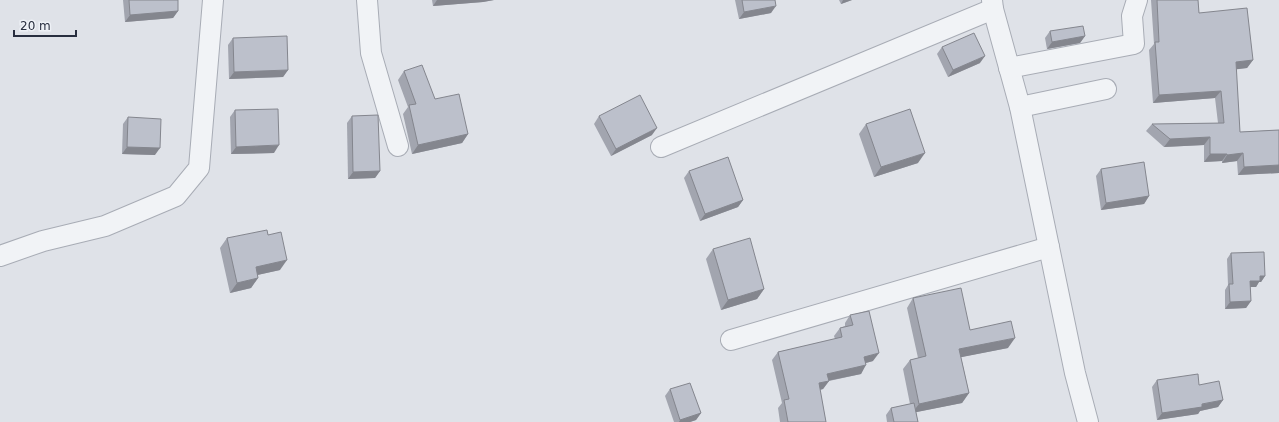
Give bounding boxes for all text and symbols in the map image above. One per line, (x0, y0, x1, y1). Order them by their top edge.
scale bar (14, 12, 76, 38)
text: 20 m (20, 19, 51, 33)

